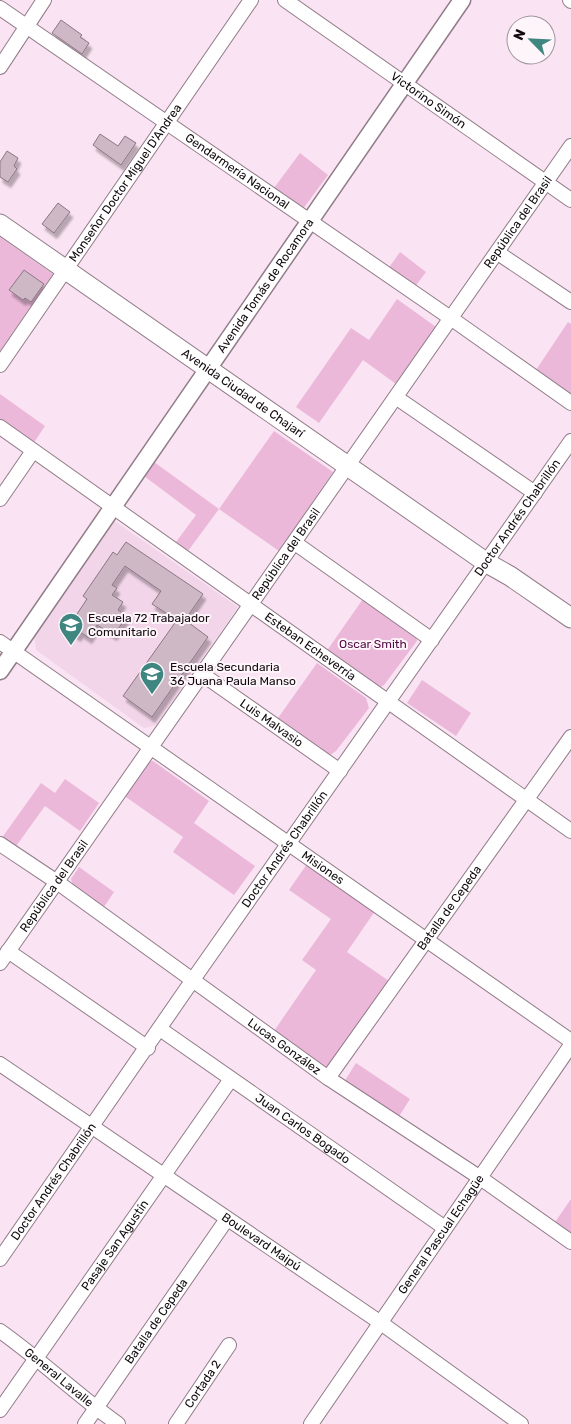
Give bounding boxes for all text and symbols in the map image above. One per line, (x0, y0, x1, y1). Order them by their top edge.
north arrow (506, 15, 556, 65)
text: N (510, 27, 529, 43)
street label: Victorino Simón (388, 69, 469, 131)
street label: Monseñor Doctor Miguel D'Andrea (66, 101, 184, 265)
street label: Gendarmería Nacional (183, 131, 292, 212)
street label: República del Brasil (481, 173, 555, 271)
street label: Avenida Tomás de Rocamora (214, 216, 317, 355)
street label: Avenida Ciudad de Chajarí (179, 346, 308, 441)
street label: Doctor Andrés Chabrillón (471, 456, 563, 579)
street label: República del Brasil (249, 505, 323, 603)
street label: Esteban Echeverría (262, 609, 358, 683)
place label: Escuela 72 Trabajador Comunitario (88, 611, 210, 639)
school or university icon: Escuela 72 Trabajador Comunitario (58, 612, 84, 646)
park label: Oscar Smith (339, 637, 407, 651)
place label: Escuela Secundaria 36 Juana Paula Manso (170, 660, 296, 688)
school or university icon: Escuela Secundaria 36 Juana Paula Manso (139, 661, 165, 695)
street label: Luis Malvasio (237, 696, 306, 750)
street label: Doctor Andrés Chabrillón (239, 788, 330, 910)
street label: República del Brasil (17, 837, 91, 935)
street label: Misiones (299, 848, 347, 887)
street label: Batalla de Cepeda (414, 863, 484, 953)
street label: Lucas González (245, 1015, 324, 1078)
street label: Juan Carlos Bogado (253, 1091, 353, 1167)
street label: Doctor Andrés Chabrillón (8, 1120, 99, 1243)
street label: General Pascual Echagüe (395, 1172, 487, 1297)
street label: Pasaje San Agustín (79, 1197, 151, 1293)
street label: Boulevard Maipú (219, 1210, 304, 1273)
street label: Batalla de Cepeda (122, 1276, 191, 1367)
street label: General Lavalle (22, 1345, 96, 1410)
street label: Cortada 2 (182, 1358, 224, 1411)

